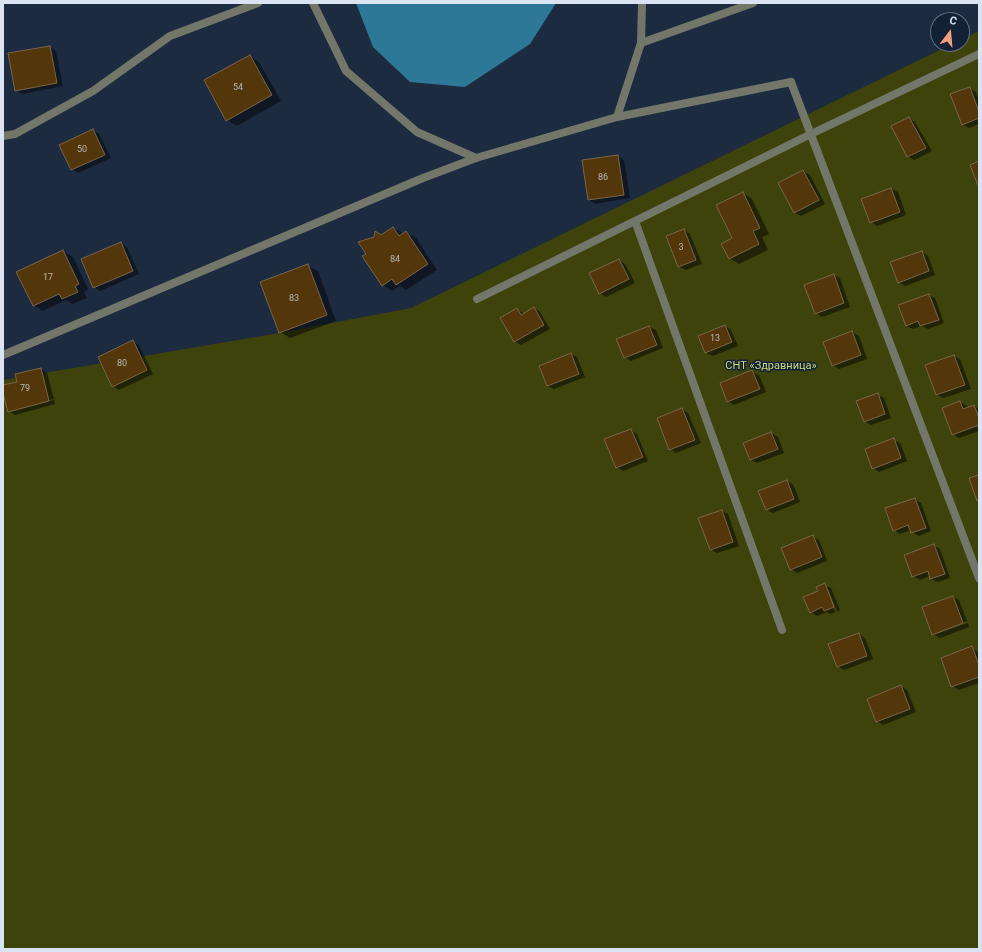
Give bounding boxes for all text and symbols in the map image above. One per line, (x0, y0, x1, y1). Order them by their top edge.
north arrow (930, 12, 970, 52)
text: С (948, 14, 958, 28)
house number: 54 (233, 83, 243, 93)
house number: 50 (77, 145, 87, 155)
house number: 86 (598, 173, 608, 183)
house number: 3 (678, 243, 684, 253)
house number: 84 (390, 255, 400, 265)
house number: 17 (43, 273, 53, 283)
house number: 83 (289, 294, 299, 304)
house number: 13 (710, 334, 720, 344)
house number: 80 (117, 359, 127, 369)
park label: СНТ «Здравница» (725, 359, 817, 373)
house number: 79 (20, 384, 30, 394)

